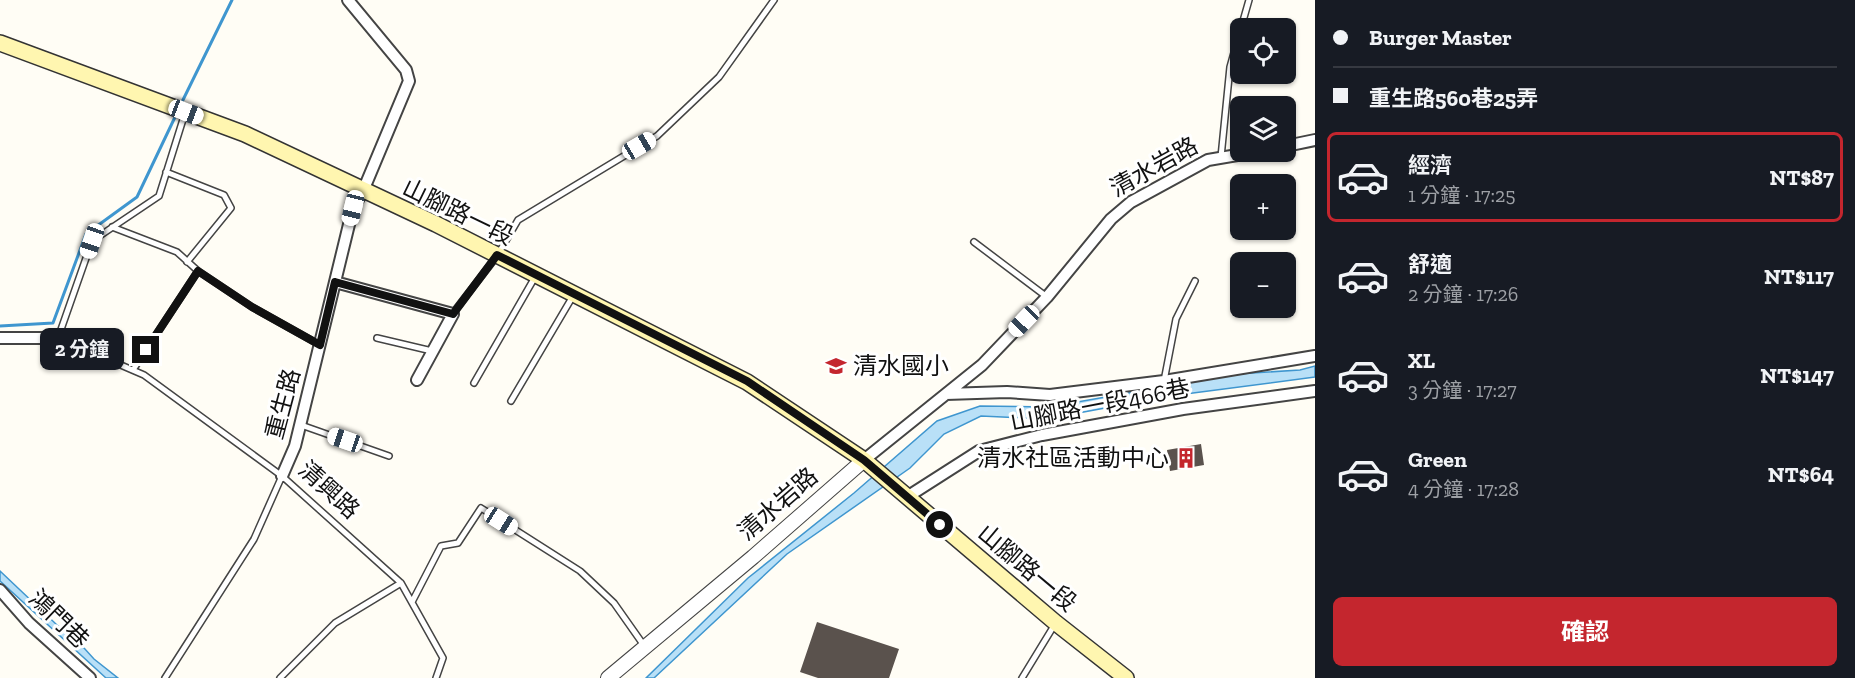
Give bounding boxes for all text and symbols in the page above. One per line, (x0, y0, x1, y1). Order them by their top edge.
map controls (1230, 18, 1296, 318)
button: locate (1230, 18, 1296, 84)
text: Burger Master (1369, 24, 1512, 51)
text: 重生路560巷25弄 (1369, 85, 1538, 112)
button: layers (1230, 96, 1296, 162)
car (166, 97, 206, 127)
car (619, 129, 659, 163)
street label: 清水岩路 (1105, 131, 1203, 203)
icon: car (1336, 150, 1390, 204)
text: 經濟 (1408, 152, 1452, 179)
text: NT$87 (1769, 164, 1834, 191)
street label: 山腳路一段 (398, 172, 519, 251)
button: + (1230, 174, 1296, 240)
text: 1 分鐘 · 17:25 (1408, 183, 1516, 207)
car (340, 188, 366, 228)
car (78, 221, 106, 261)
icon: car (1336, 249, 1390, 303)
text: 舒適 (1408, 251, 1452, 278)
button: − (1230, 252, 1296, 318)
text: NT$117 (1764, 263, 1834, 290)
text: 2 分鐘 · 17:26 (1408, 282, 1518, 306)
car (1005, 302, 1043, 340)
callout: 2 分鐘 (41, 329, 125, 371)
route end (132, 336, 159, 363)
text: 2 分鐘 (55, 337, 109, 361)
text: XL (1408, 347, 1435, 374)
icon: car (1336, 348, 1390, 402)
place label: 清水國小 (853, 351, 949, 380)
school or university icon: 清水國小 (824, 354, 848, 378)
text: NT$147 (1760, 362, 1834, 389)
street label: 重生路 (259, 365, 306, 442)
street label: 山腳路一段466巷 (1008, 373, 1192, 436)
text: 3 分鐘 · 17:27 (1408, 378, 1517, 402)
car (325, 426, 365, 454)
place label: 清水社區活動中心 (977, 443, 1169, 472)
building icon: 清水社區活動中心 (1174, 446, 1198, 470)
text: Green (1408, 446, 1467, 473)
icon: car (1336, 447, 1390, 501)
street label: 清興路 (293, 455, 366, 524)
street label: 清水岩路 (732, 461, 823, 546)
text: NT$64 (1768, 461, 1834, 488)
text: 4 分鐘 · 17:28 (1408, 477, 1519, 501)
car (481, 504, 521, 538)
route start (926, 511, 953, 538)
street label: 山腳路一段 (972, 518, 1083, 617)
street label: 鴻門巷 (23, 583, 95, 654)
button: 確認 (1333, 597, 1837, 666)

